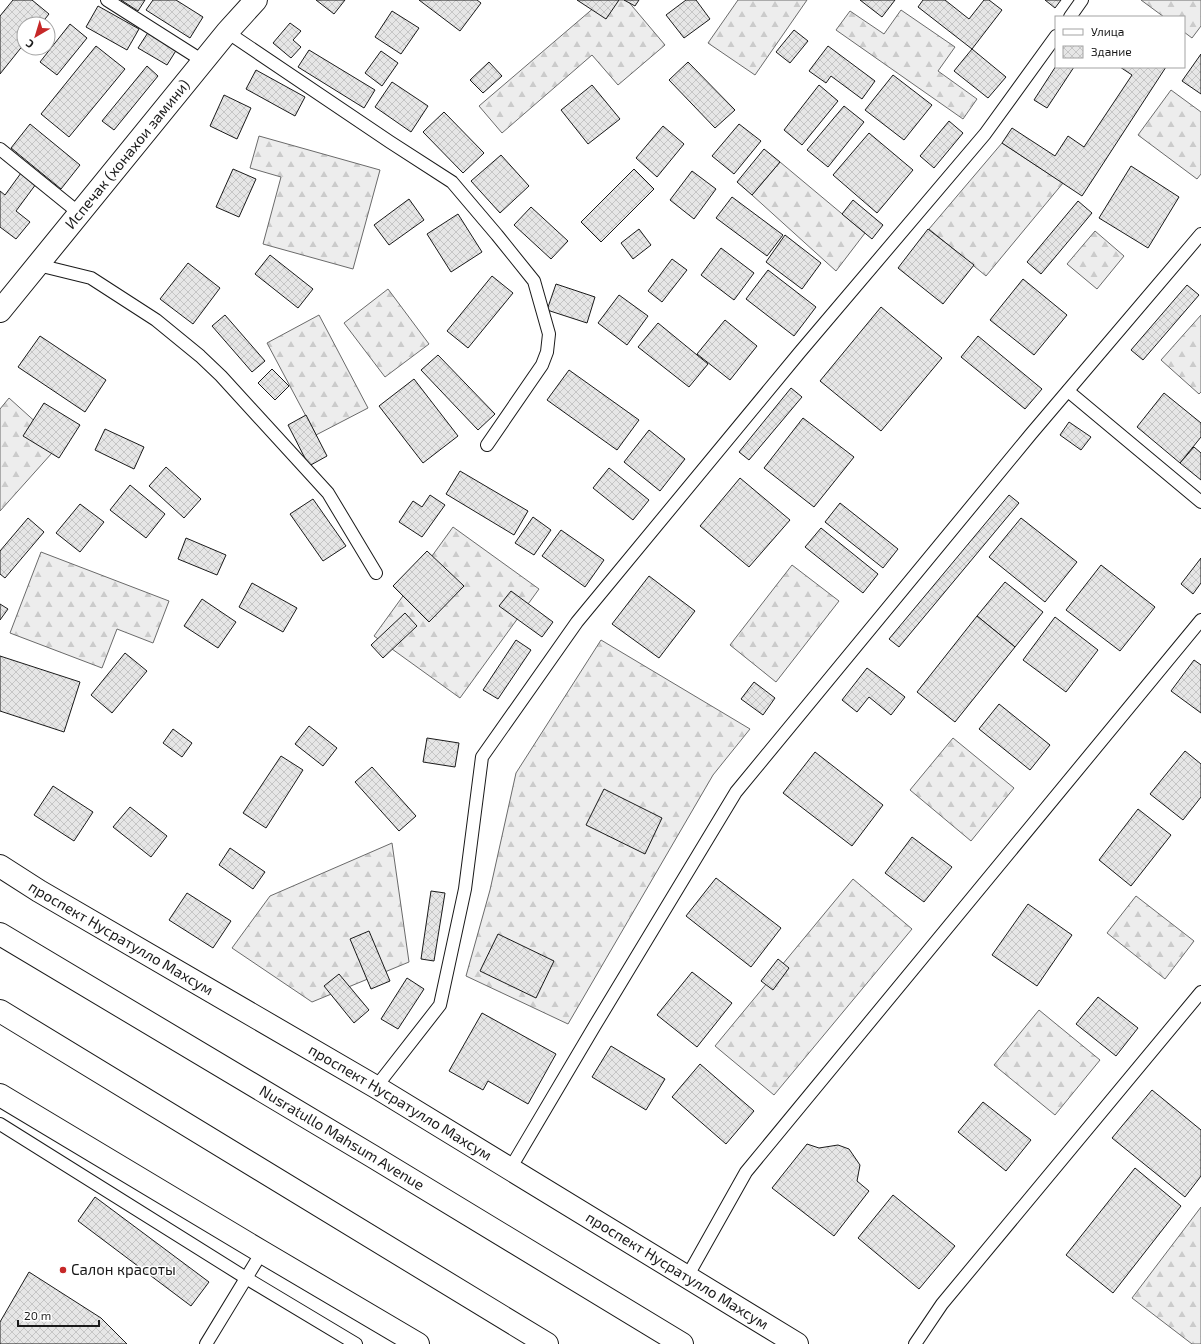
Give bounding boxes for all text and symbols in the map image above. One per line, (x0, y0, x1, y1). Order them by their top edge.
north arrow (16, 16, 56, 56)
legend (1055, 16, 1185, 68)
text: Улица (1091, 24, 1124, 38)
text: С (23, 37, 36, 51)
text: Здание (1091, 44, 1132, 58)
street label: Испечак (хонахои замини) (61, 75, 193, 232)
street label: проспект Нусратулло Махсум (26, 877, 217, 998)
street label: проспект Нусратулло Махсум (306, 1040, 496, 1164)
street label: Nusratullo Mahsum Avenue (257, 1081, 428, 1194)
street label: проспект Нусратулло Махсум (583, 1207, 772, 1333)
place label: Салон красоты (71, 1260, 176, 1278)
marker: Салон красоты (58, 1265, 68, 1275)
scale bar (18, 1302, 99, 1328)
text: 20 m (24, 1308, 51, 1322)

